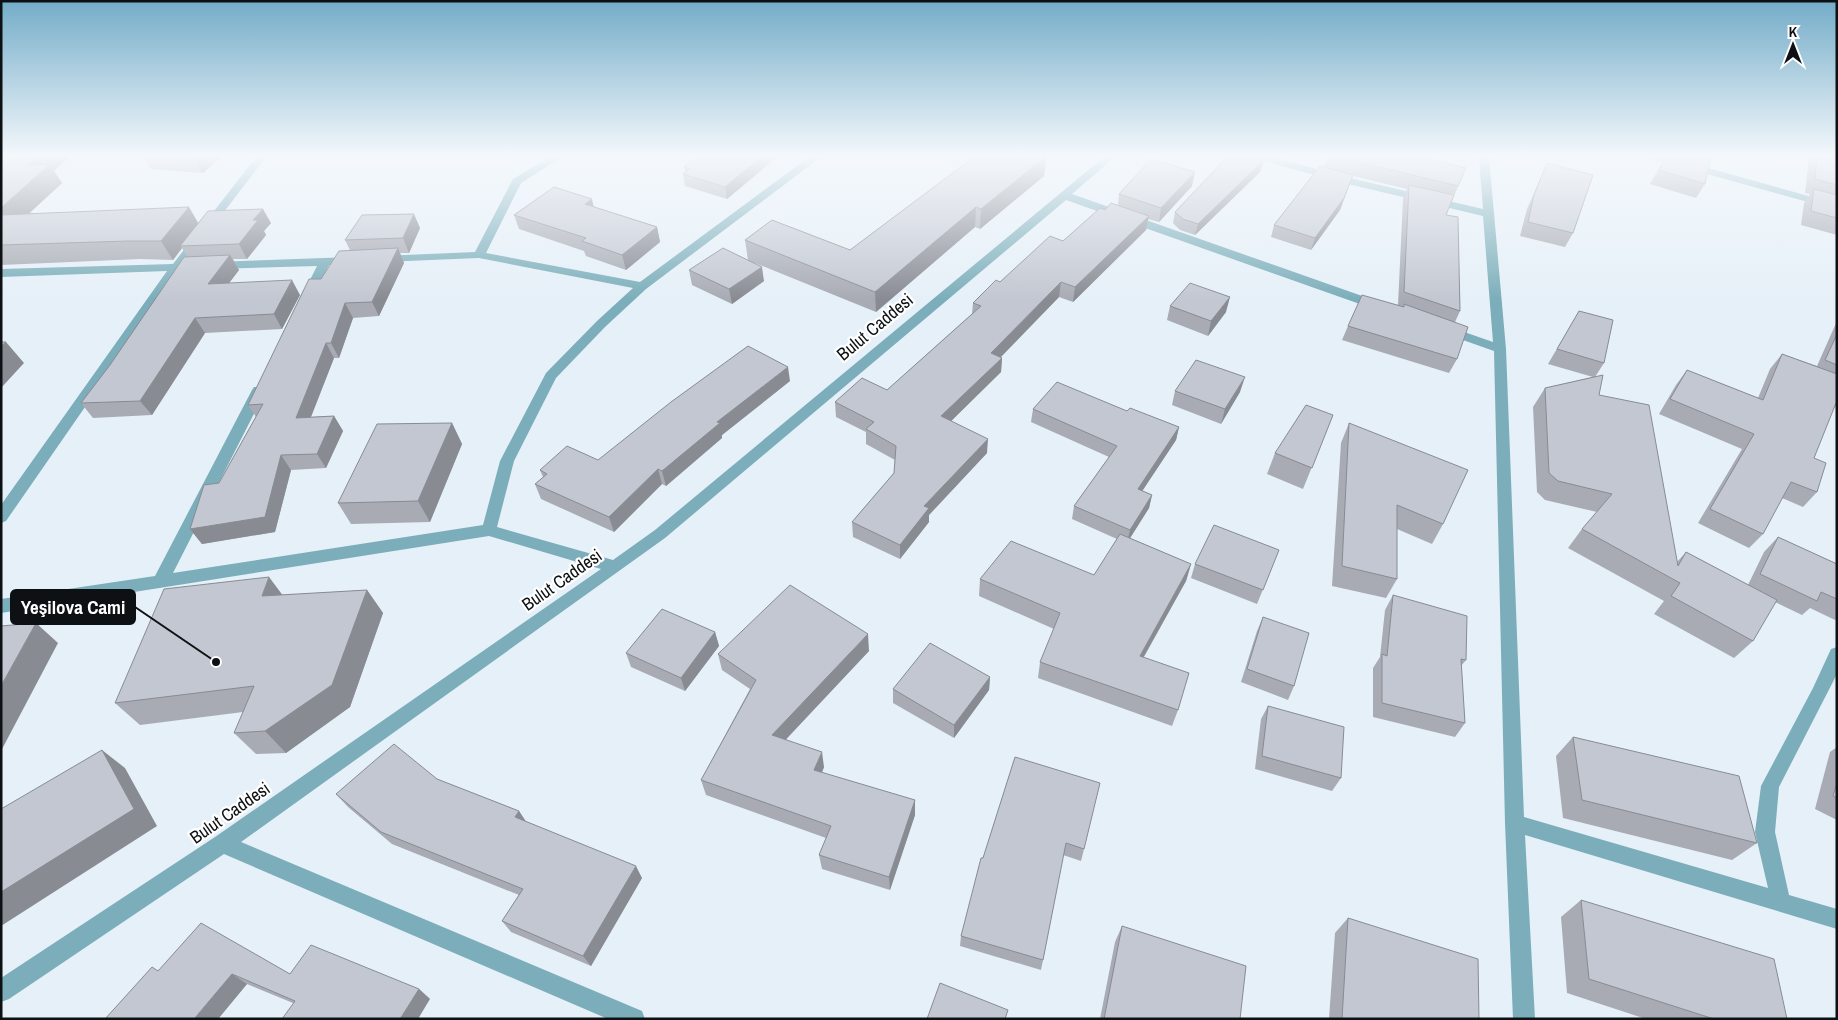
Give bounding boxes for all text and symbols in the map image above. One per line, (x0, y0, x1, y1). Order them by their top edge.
north arrow (1768, 20, 1818, 70)
text: K (1789, 23, 1798, 41)
street label: Bulut Caddesi (831, 287, 918, 366)
street label: Bulut Caddesi (517, 543, 607, 616)
callout: Yeşilova Cami (11, 590, 135, 624)
text: Yeşilova Cami (21, 594, 125, 620)
street label: Bulut Caddesi (185, 776, 275, 849)

